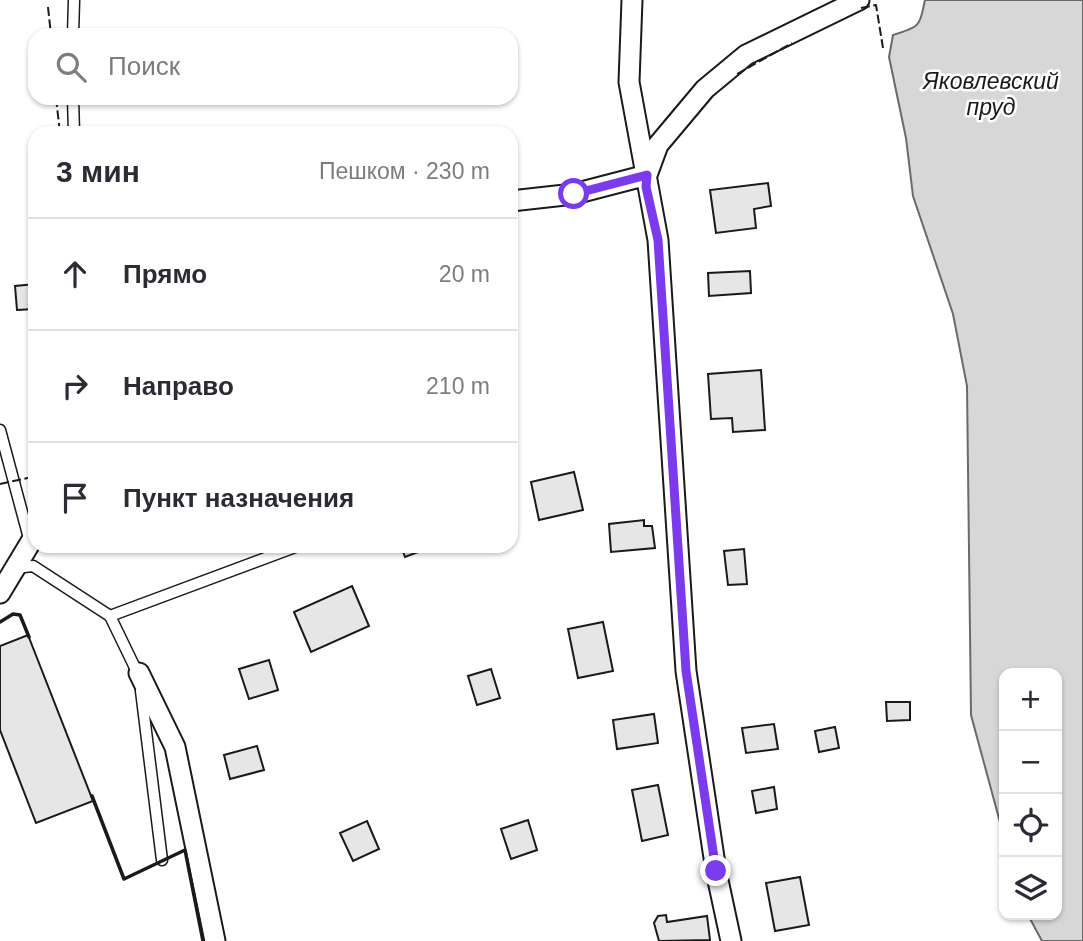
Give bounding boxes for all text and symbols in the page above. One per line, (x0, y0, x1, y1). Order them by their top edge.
search box (28, 28, 518, 105)
icon: search (52, 48, 90, 86)
text: Поиск (108, 51, 180, 81)
water label: Яковлевский пруд (921, 68, 1059, 120)
text: 3 мин (56, 155, 140, 188)
text: Пешком · 230 m (319, 158, 490, 184)
route start (558, 178, 589, 209)
icon: ahead (56, 255, 94, 293)
text: Прямо (123, 259, 207, 289)
text: 20 m (439, 261, 490, 287)
icon: right (56, 367, 94, 405)
text: Направо (123, 371, 234, 401)
text: 210 m (426, 373, 490, 399)
icon: arrive (56, 479, 94, 517)
text: Пункт назначения (123, 483, 354, 513)
map controls (999, 668, 1062, 920)
button: + (999, 668, 1062, 731)
button: − (999, 731, 1062, 794)
button: locate (999, 794, 1062, 857)
route end (700, 855, 731, 886)
button: layers (999, 857, 1062, 920)

